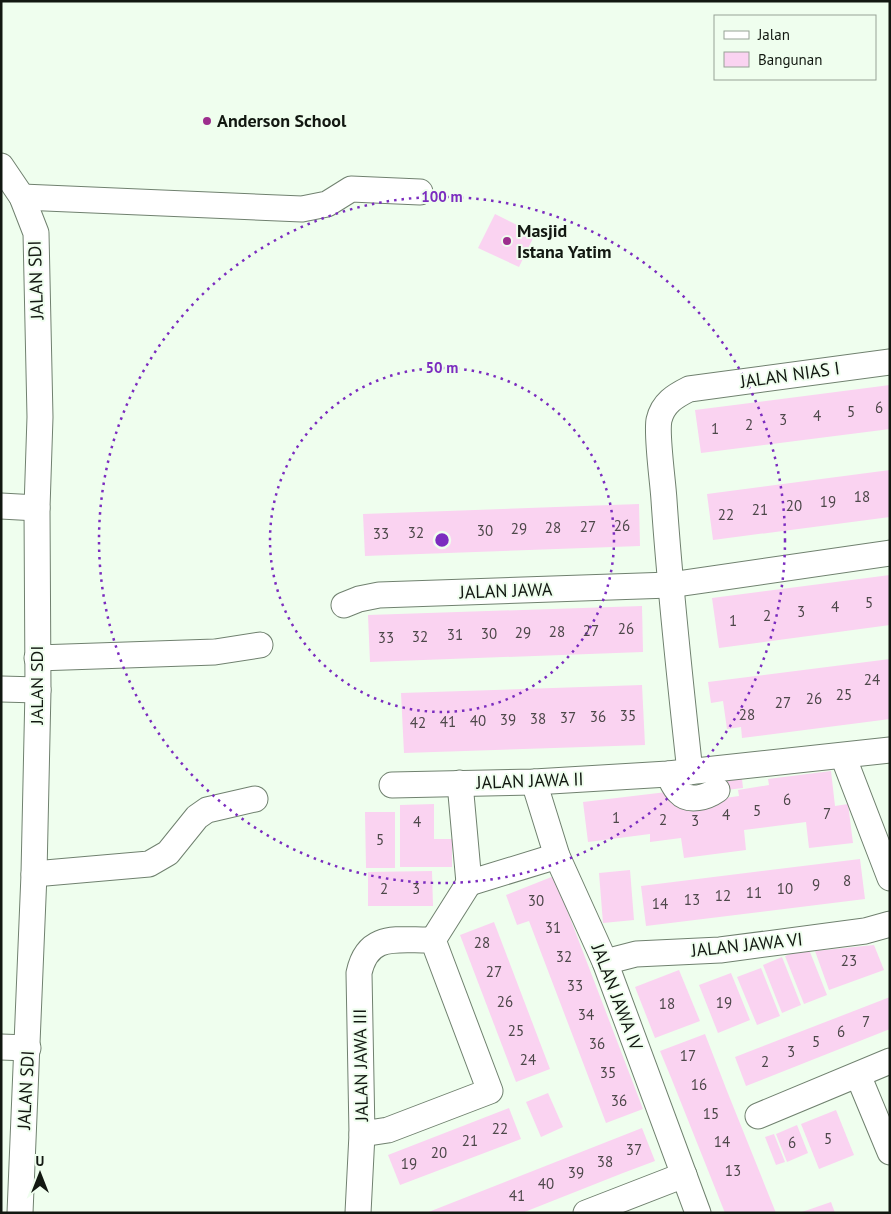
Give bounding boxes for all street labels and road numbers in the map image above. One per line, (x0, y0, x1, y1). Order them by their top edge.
street label: JALAN SDI (23, 240, 48, 321)
street label: JALAN NIAS I (738, 356, 841, 393)
street label: JALAN JAWA (458, 577, 553, 604)
street label: JALAN SDI (25, 645, 48, 726)
street label: JALAN JAWA II (475, 767, 584, 794)
street label: JALAN JAWA VI (689, 927, 804, 962)
street label: JALAN JAWA IV (586, 939, 649, 1054)
street label: JALAN JAWA III (348, 1009, 373, 1123)
street label: JALAN SDI (12, 1050, 39, 1131)

